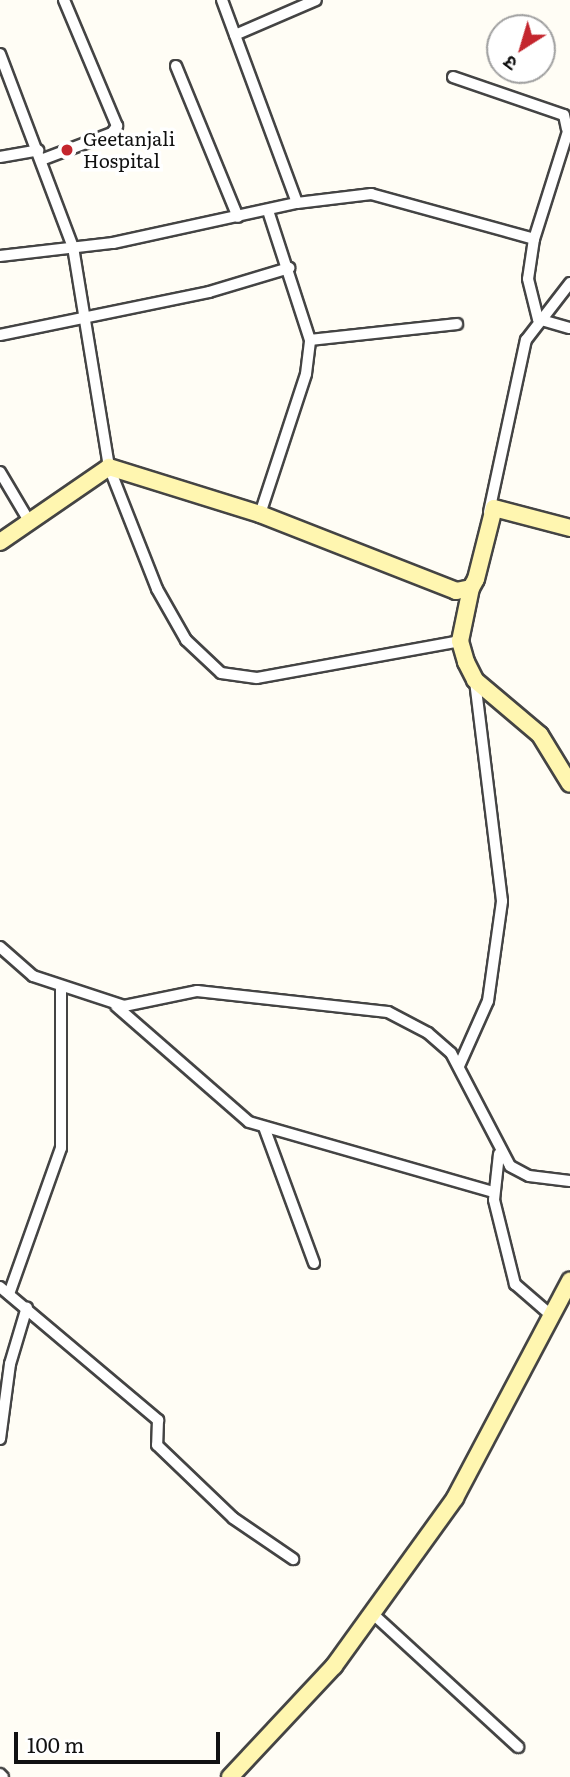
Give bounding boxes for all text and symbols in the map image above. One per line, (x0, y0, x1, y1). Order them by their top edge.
north arrow (486, 14, 556, 84)
text: उ (497, 50, 522, 79)
place label: Geetanjali Hospital (83, 128, 175, 172)
marker: Geetanjali Hospital (57, 140, 77, 160)
scale bar (18, 1718, 224, 1762)
text: 100 m (27, 1728, 84, 1759)

